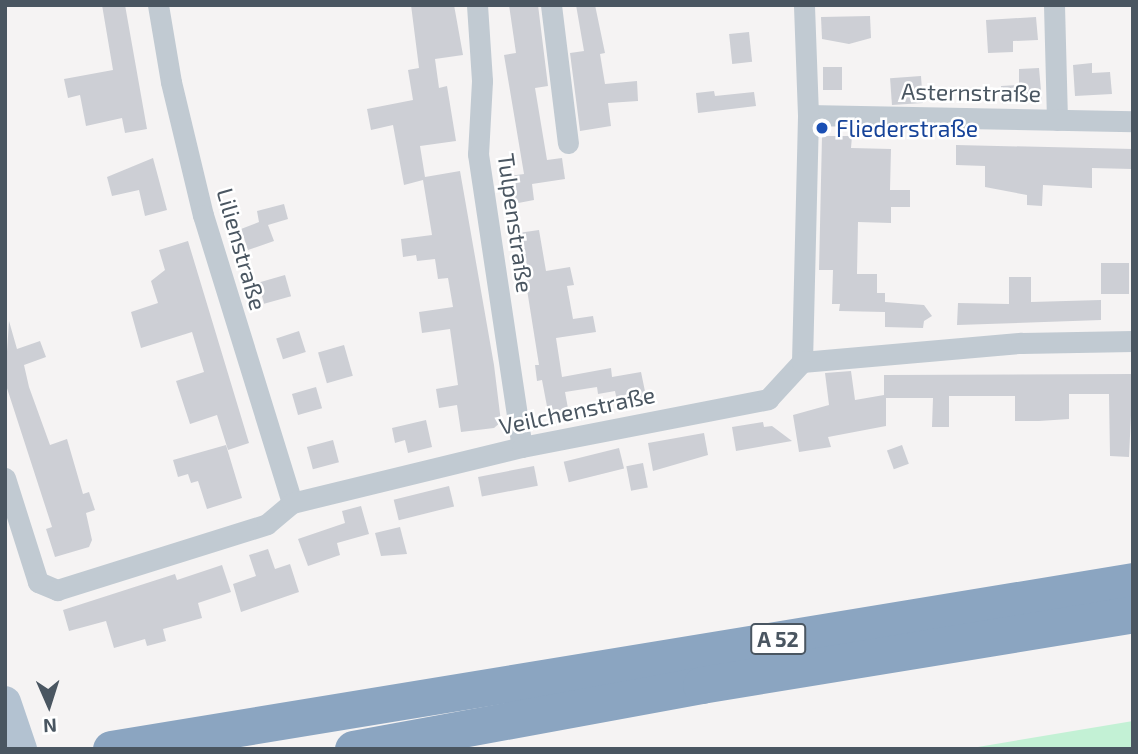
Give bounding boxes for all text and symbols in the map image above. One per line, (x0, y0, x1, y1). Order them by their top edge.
street label: Asternstraße (901, 77, 1041, 107)
place label: Fliederstraße (836, 114, 978, 142)
marker: Fliederstraße (814, 120, 830, 136)
street label: Tulpenstraße (493, 152, 539, 294)
street label: Lilienstraße (211, 185, 273, 313)
street label: Veilchenstraße (497, 380, 657, 440)
road number: A 52 (748, 622, 808, 656)
north arrow (14, 670, 84, 740)
text: N (43, 715, 58, 738)

